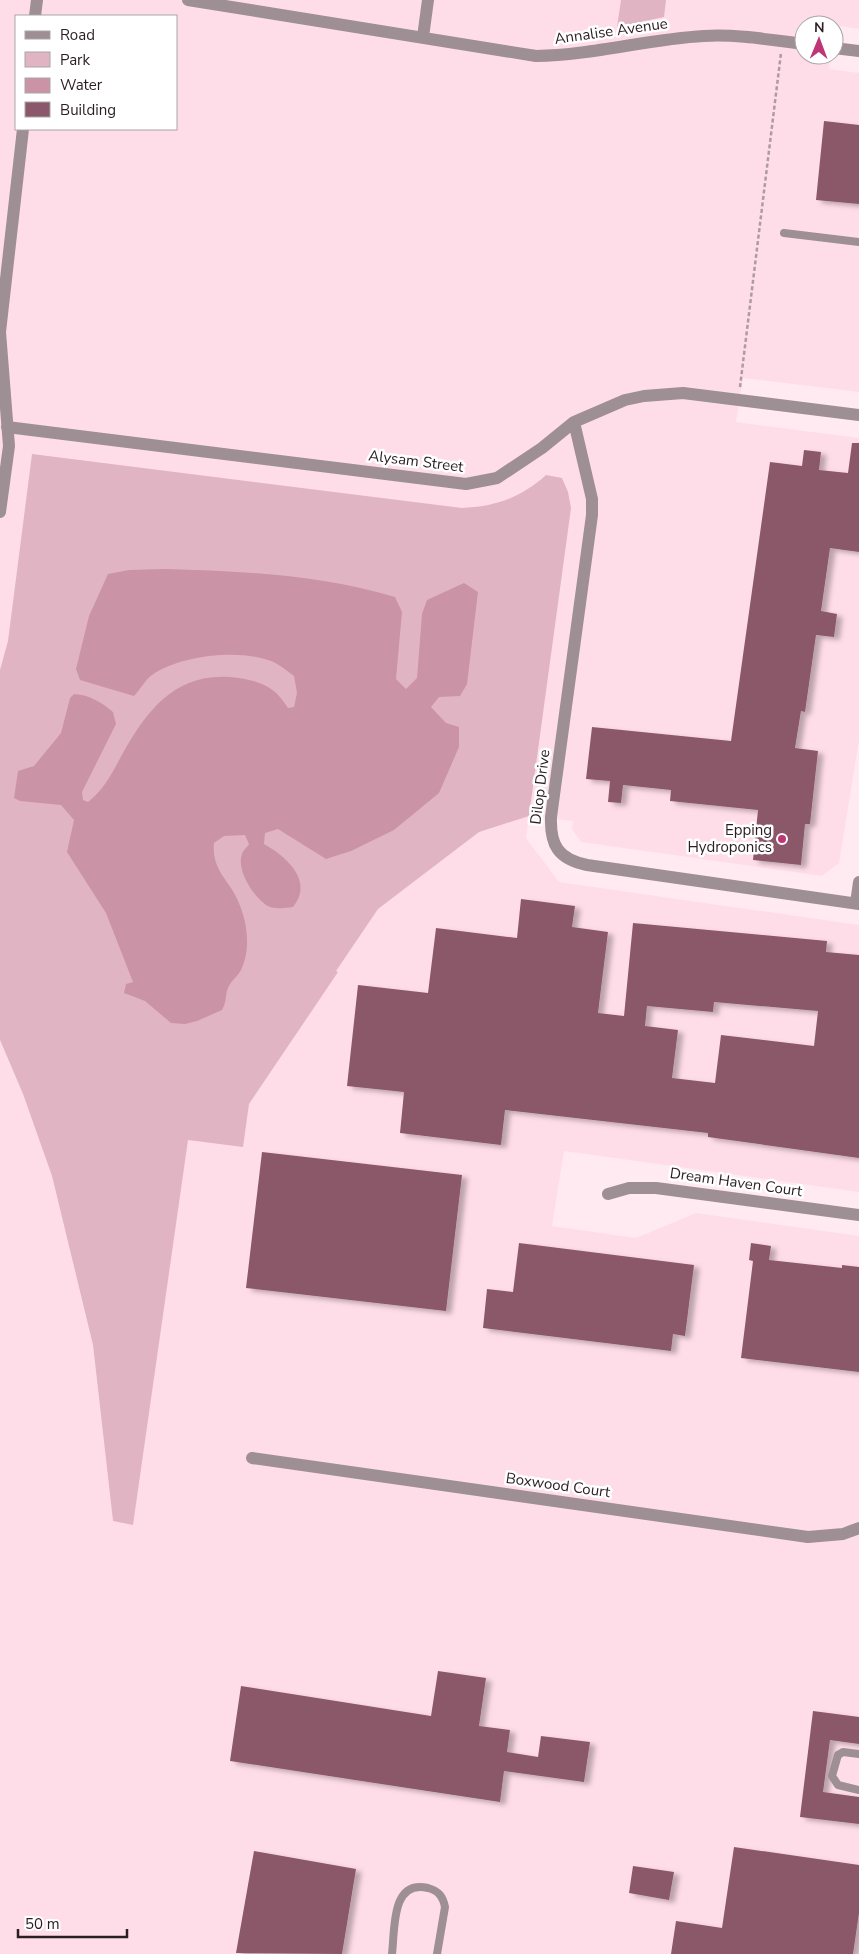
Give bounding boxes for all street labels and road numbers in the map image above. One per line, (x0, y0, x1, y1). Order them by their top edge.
street label: Annalise Avenue (553, 13, 669, 49)
street label: Alysam Street (367, 445, 465, 477)
street label: Dilop Drive (525, 748, 555, 826)
street label: Dream Haven Court (668, 1163, 804, 1201)
street label: Boxwood Court (505, 1468, 612, 1502)

